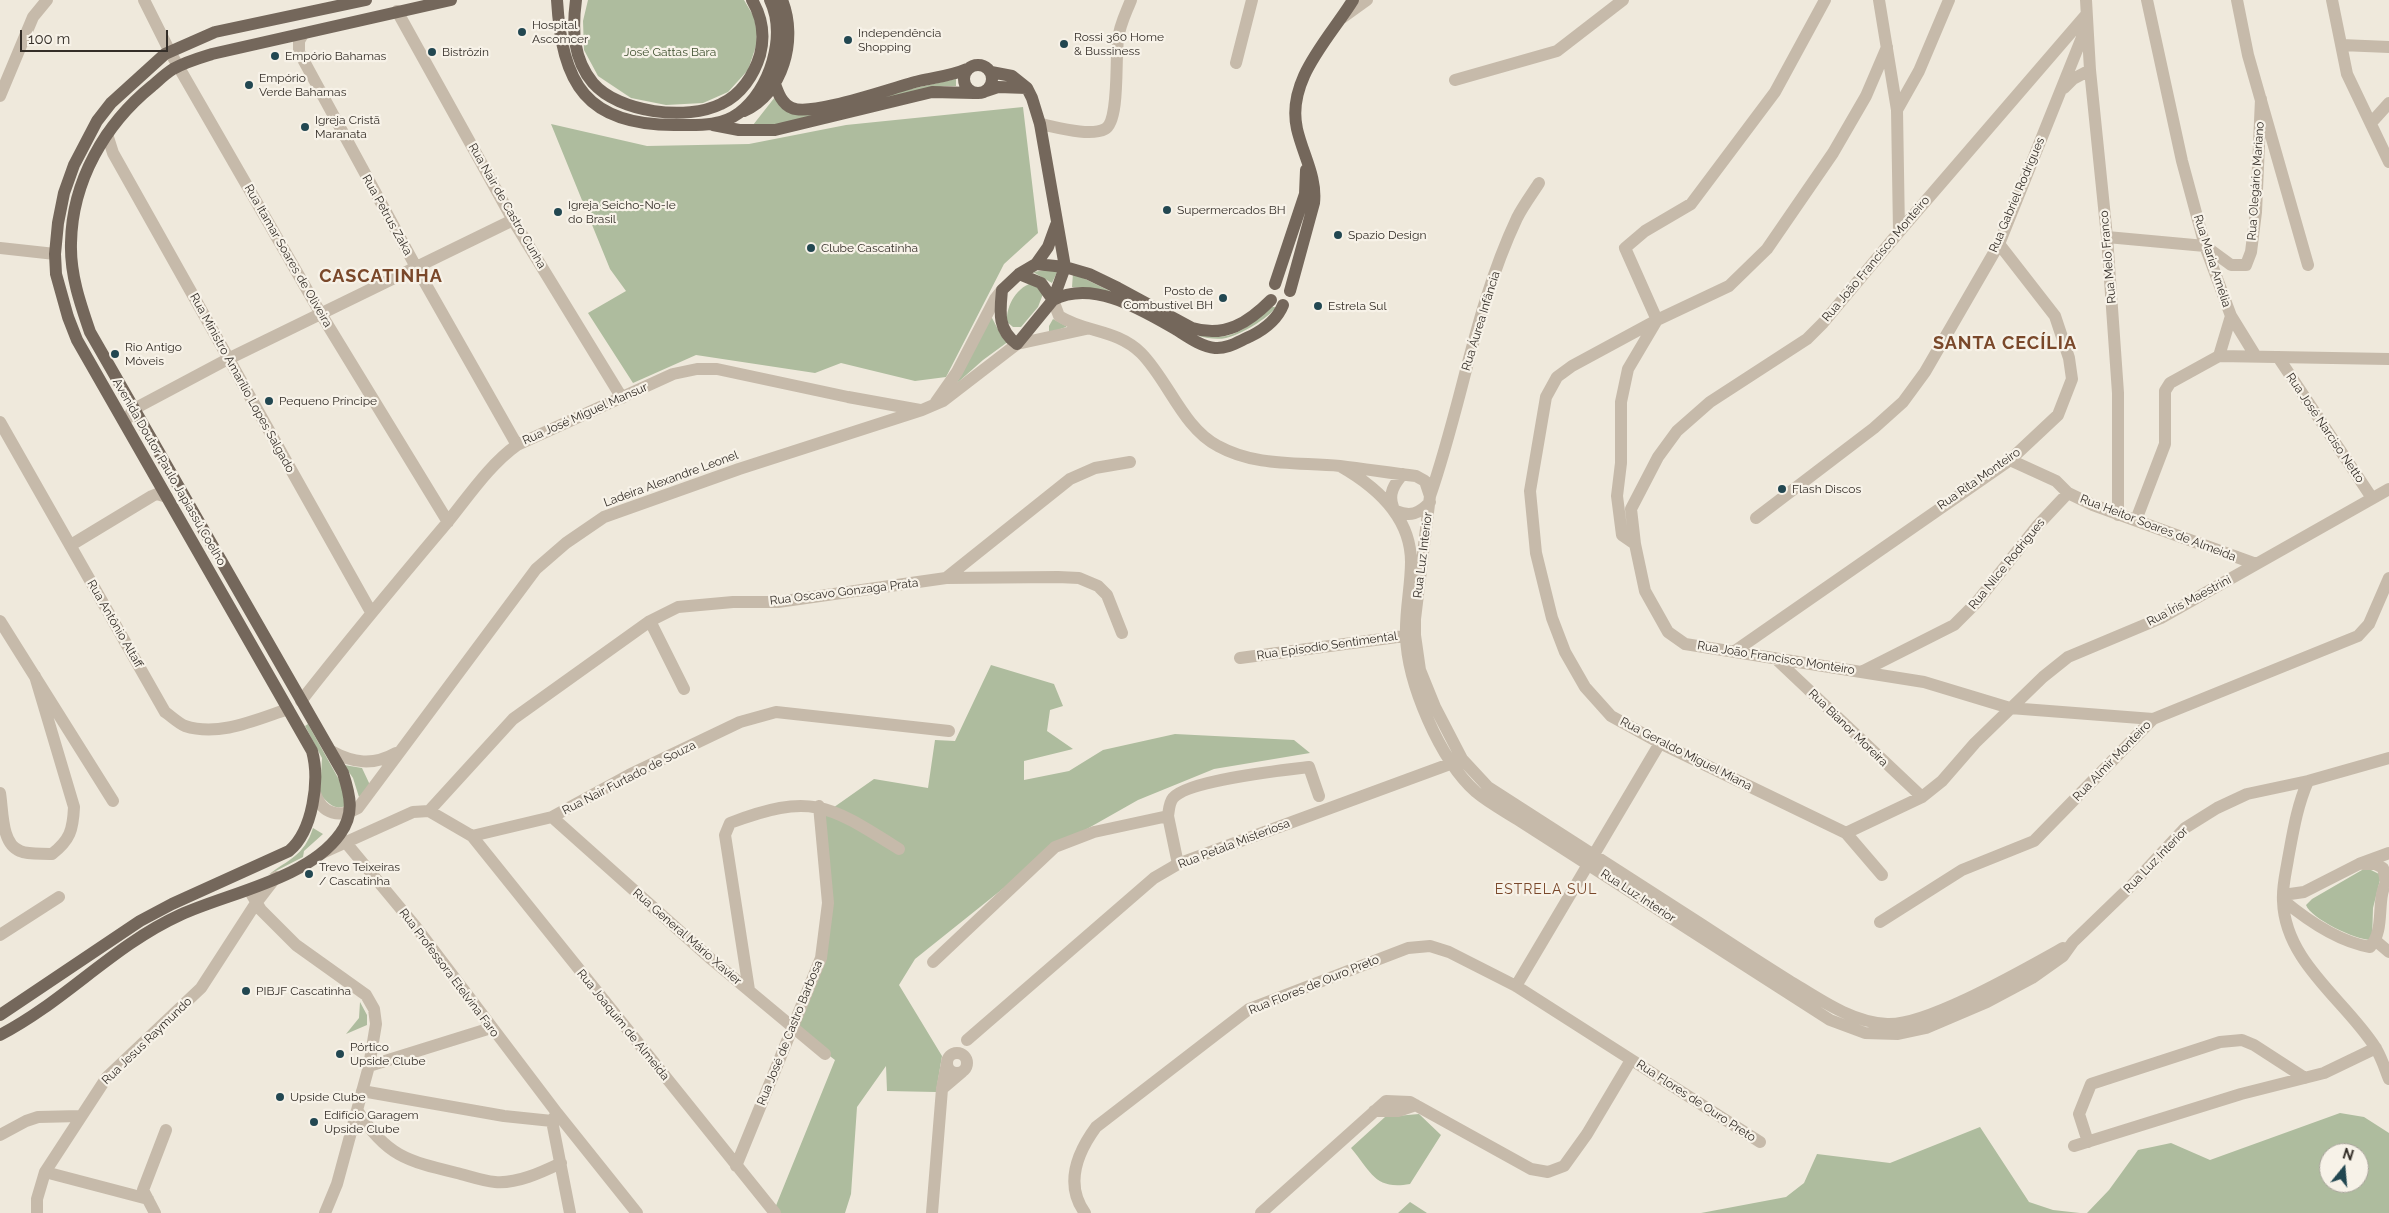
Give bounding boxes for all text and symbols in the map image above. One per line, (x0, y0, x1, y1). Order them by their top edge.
place label: Hospital Ascomcer (532, 18, 588, 46)
scale bar (22, 20, 170, 52)
marker: Hospital Ascomcer (516, 26, 528, 38)
place label: Independência Shopping (858, 26, 941, 54)
text: 100 m (28, 30, 70, 48)
place label: Rossi 360 Home & Bussiness (1074, 30, 1164, 58)
marker: Independência Shopping (842, 34, 854, 46)
marker: Rossi 360 Home & Bussiness (1058, 38, 1070, 50)
place label: Bistrôzin (442, 45, 489, 59)
park label: José Gattas Bara (624, 45, 716, 59)
marker: Bistrôzin (426, 46, 438, 58)
place label: Empório Bahamas (285, 49, 386, 63)
marker: Empório Bahamas (269, 50, 281, 62)
place label: Empório Verde Bahamas (259, 71, 346, 99)
marker: Empório Verde Bahamas (243, 79, 255, 91)
place label: Igreja Cristã Maranata (315, 113, 380, 141)
marker: Igreja Cristã Maranata (299, 121, 311, 133)
street label: Rua Olegário Mariano (2245, 121, 2267, 241)
street label: Rua Gabriel Rodrigues (1986, 135, 2048, 255)
street label: Rua Nair de Castro Cunha (465, 141, 549, 271)
street label: Rua Petrus Zaka (359, 172, 415, 258)
street label: Rua Itamar Soares de Oliveira (241, 182, 335, 330)
street label: Rua João Francisco Monteiro (1819, 193, 1933, 325)
place label: Igreja Seicho-No-Ie do Brasil (568, 198, 676, 226)
place label: Supermercados BH (1177, 203, 1286, 217)
marker: Supermercados BH (1161, 204, 1173, 216)
marker: Igreja Seicho-No-Ie do Brasil (552, 206, 564, 218)
street label: Rua Melo Franco (2097, 210, 2119, 304)
street label: Rua Maria Amélia (2190, 213, 2234, 309)
place label: Spazio Design (1348, 228, 1426, 242)
marker: Spazio Design (1332, 229, 1344, 241)
place label: Clube Cascatinha (821, 241, 918, 255)
marker: Clube Cascatinha (805, 242, 817, 254)
district label: CASCATINHA (318, 266, 444, 288)
street label: Rua Áurea Infância (1459, 269, 1503, 373)
place label: Posto de Combustível BH (1123, 284, 1213, 312)
street label: Rua Ministro Amarílio Lopes Salgado (187, 291, 297, 475)
marker: Posto de Combustível BH (1217, 292, 1229, 304)
place label: Estrela Sul (1328, 299, 1387, 313)
marker: Estrela Sul (1312, 300, 1324, 312)
district label: SANTA CECÍLIA (1931, 333, 2079, 355)
place label: Rio Antigo Móveis (125, 340, 182, 368)
marker: Rio Antigo Móveis (109, 348, 121, 360)
street label: Rua José Narciso Netto (2283, 370, 2367, 486)
street label: Avenida Doutor Paulo Japiassú Coelho (109, 376, 229, 568)
street label: Rua José Miguel Mansur (520, 380, 650, 448)
place label: Pequeno Príncipe (279, 394, 377, 408)
marker: Pequeno Príncipe (263, 395, 275, 407)
street label: Rua Rita Monteiro (1935, 445, 2023, 513)
street label: Ladeira Alexandre Leonel (602, 448, 740, 510)
place label: Flash Discos (1792, 482, 1861, 496)
marker: Flash Discos (1776, 483, 1788, 495)
street label: Rua Heitor Soares de Almeida (2078, 492, 2238, 564)
street label: Rua Luz Interior (1411, 511, 1435, 599)
street label: Rua Nilce Rodrigues (1966, 516, 2048, 612)
street label: Rua Íris Maestrini (2144, 573, 2234, 629)
street label: Rua Oscavo Gonzaga Prata (769, 576, 919, 608)
street label: Rua Antônio Altaff (84, 577, 146, 671)
street label: Rua Episodio Sentimental (1256, 629, 1398, 663)
street label: Rua João Francisco Monteiro (1696, 638, 1856, 678)
street label: Rua Bianor Moreira (1805, 686, 1891, 770)
street label: Rua Geraldo Miguel Miana (1618, 714, 1754, 794)
street label: Rua Almir Monteiro (2070, 718, 2154, 804)
street label: Rua Nair Furtado de Souza (560, 738, 698, 818)
street label: Rua Petala Misteriosa (1176, 816, 1292, 872)
street label: Rua Luz Interior (2121, 824, 2191, 896)
place label: Trevo Teixeiras / Cascatinha (319, 860, 400, 888)
street label: Rua Luz Interior (1598, 866, 1678, 926)
marker: Trevo Teixeiras / Cascatinha (303, 868, 315, 880)
district label: ESTRELA SUL (1493, 882, 1599, 898)
street label: Rua General Mário Xavier (630, 886, 744, 988)
street label: Rua Professora Etelvina Faro (396, 906, 502, 1040)
street label: Rua Flores de Ouro Preto (1247, 952, 1381, 1018)
street label: Rua José de Castro Barbosa (754, 958, 826, 1108)
street label: Rua Joaquim de Almeida (574, 967, 672, 1083)
place label: PIBJF Cascatinha (256, 984, 351, 998)
marker: PIBJF Cascatinha (240, 985, 252, 997)
street label: Rua Jesus Raymundo (99, 994, 195, 1088)
place label: Pórtico Upside Clube (350, 1040, 425, 1068)
marker: Pórtico Upside Clube (334, 1048, 346, 1060)
street label: Rua Flores de Ouro Preto (1634, 1057, 1758, 1145)
place label: Upside Clube (290, 1090, 365, 1104)
marker: Upside Clube (274, 1091, 286, 1103)
place label: Edifício Garagem Upside Clube (324, 1108, 419, 1136)
marker: Edifício Garagem Upside Clube (308, 1116, 320, 1128)
north arrow (2319, 1143, 2369, 1193)
text: N (2341, 1145, 2356, 1164)

